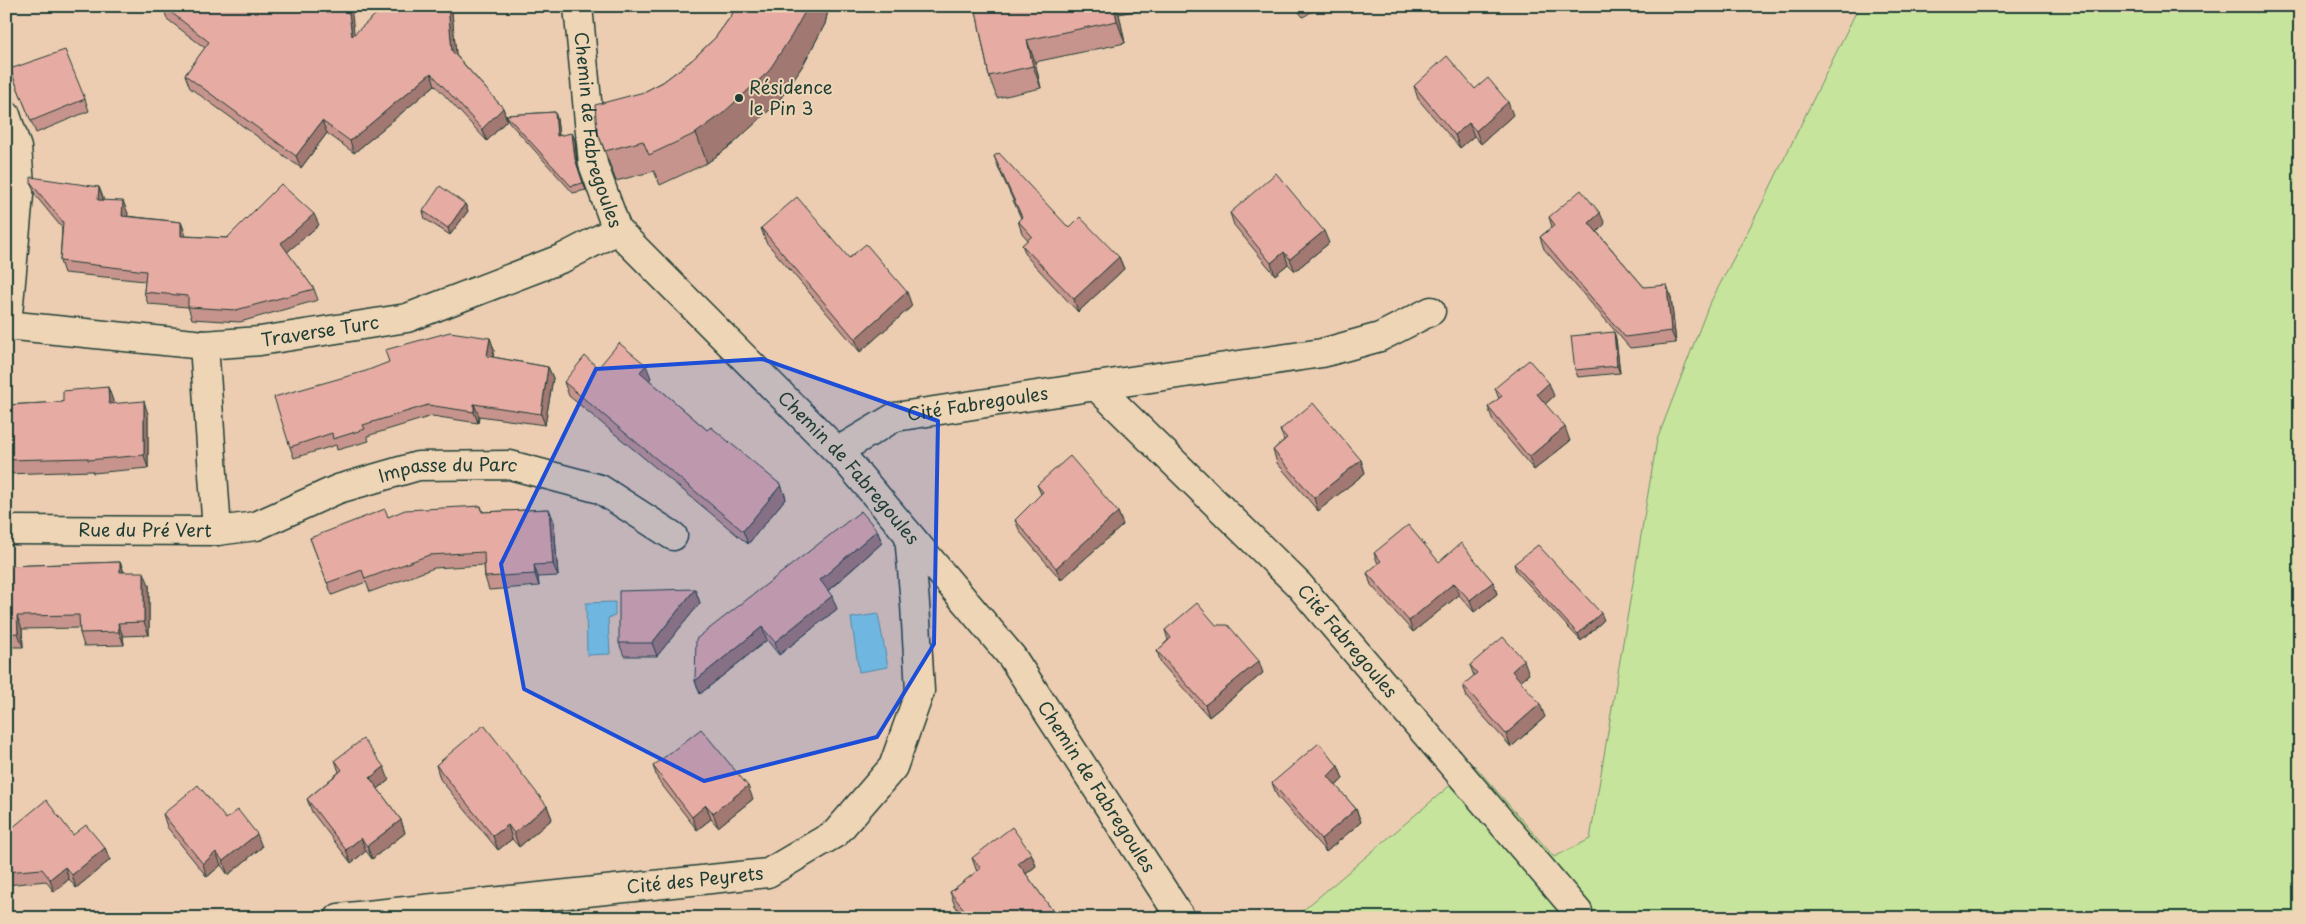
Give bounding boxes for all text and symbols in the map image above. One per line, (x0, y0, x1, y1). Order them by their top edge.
street label: Chemin de Fabregoules (569, 31, 630, 231)
place label: Résidence le Pin 3 (749, 73, 833, 121)
marker: Résidence le Pin 3 (733, 92, 745, 104)
street label: Traverse Turc (259, 308, 381, 353)
street label: Cité Fabregoules (905, 379, 1050, 427)
street label: Chemin de Fabregoules (772, 384, 927, 550)
street label: Impasse du Parc (375, 450, 521, 489)
street label: Rue du Pré Vert (78, 515, 212, 543)
street label: Cité Fabregoules (1292, 577, 1405, 703)
street label: Chemin de Fabregoules (1032, 695, 1163, 877)
street label: Cité des Peyrets (625, 859, 765, 900)

